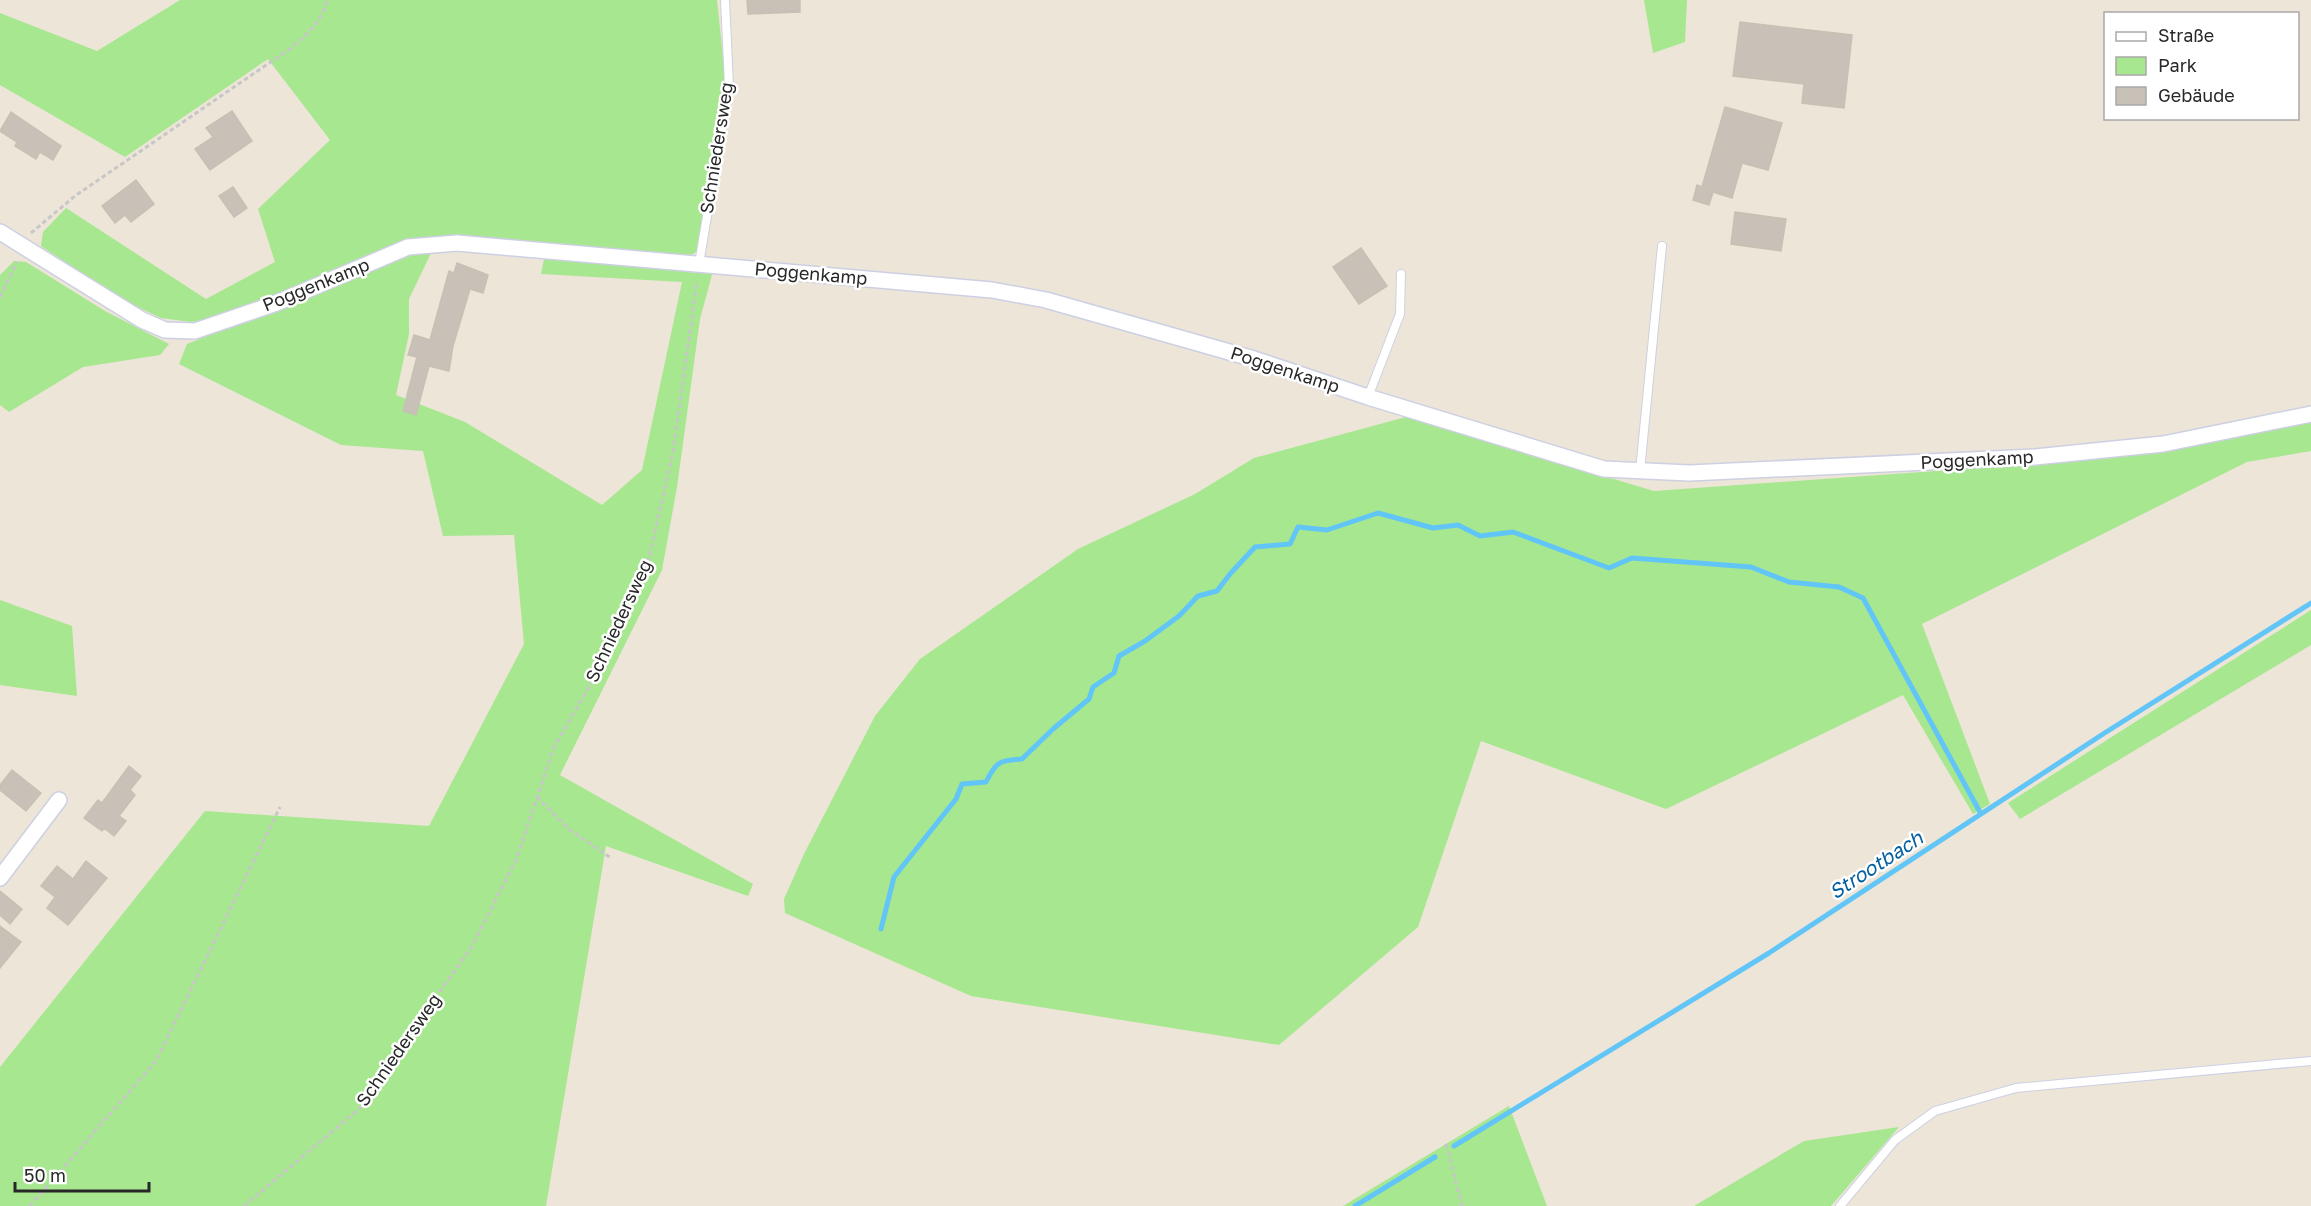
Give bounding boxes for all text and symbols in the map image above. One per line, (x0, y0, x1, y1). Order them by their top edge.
legend (2104, 12, 2299, 120)
text: Straße (2158, 24, 2214, 46)
text: Park (2158, 54, 2197, 76)
street label: Schniedersweg (695, 81, 737, 215)
text: Gebäude (2158, 84, 2235, 106)
street label: Poggenkamp (259, 253, 372, 315)
street label: Poggenkamp (754, 257, 868, 289)
street label: Poggenkamp (1228, 341, 1343, 397)
street label: Poggenkamp (1920, 445, 2034, 473)
street label: Schniedersweg (580, 556, 656, 685)
water label: Strootbach (1824, 825, 1927, 903)
street label: Schniedersweg (351, 989, 445, 1110)
scale bar (15, 1155, 148, 1193)
text: 50 m (24, 1164, 66, 1186)

